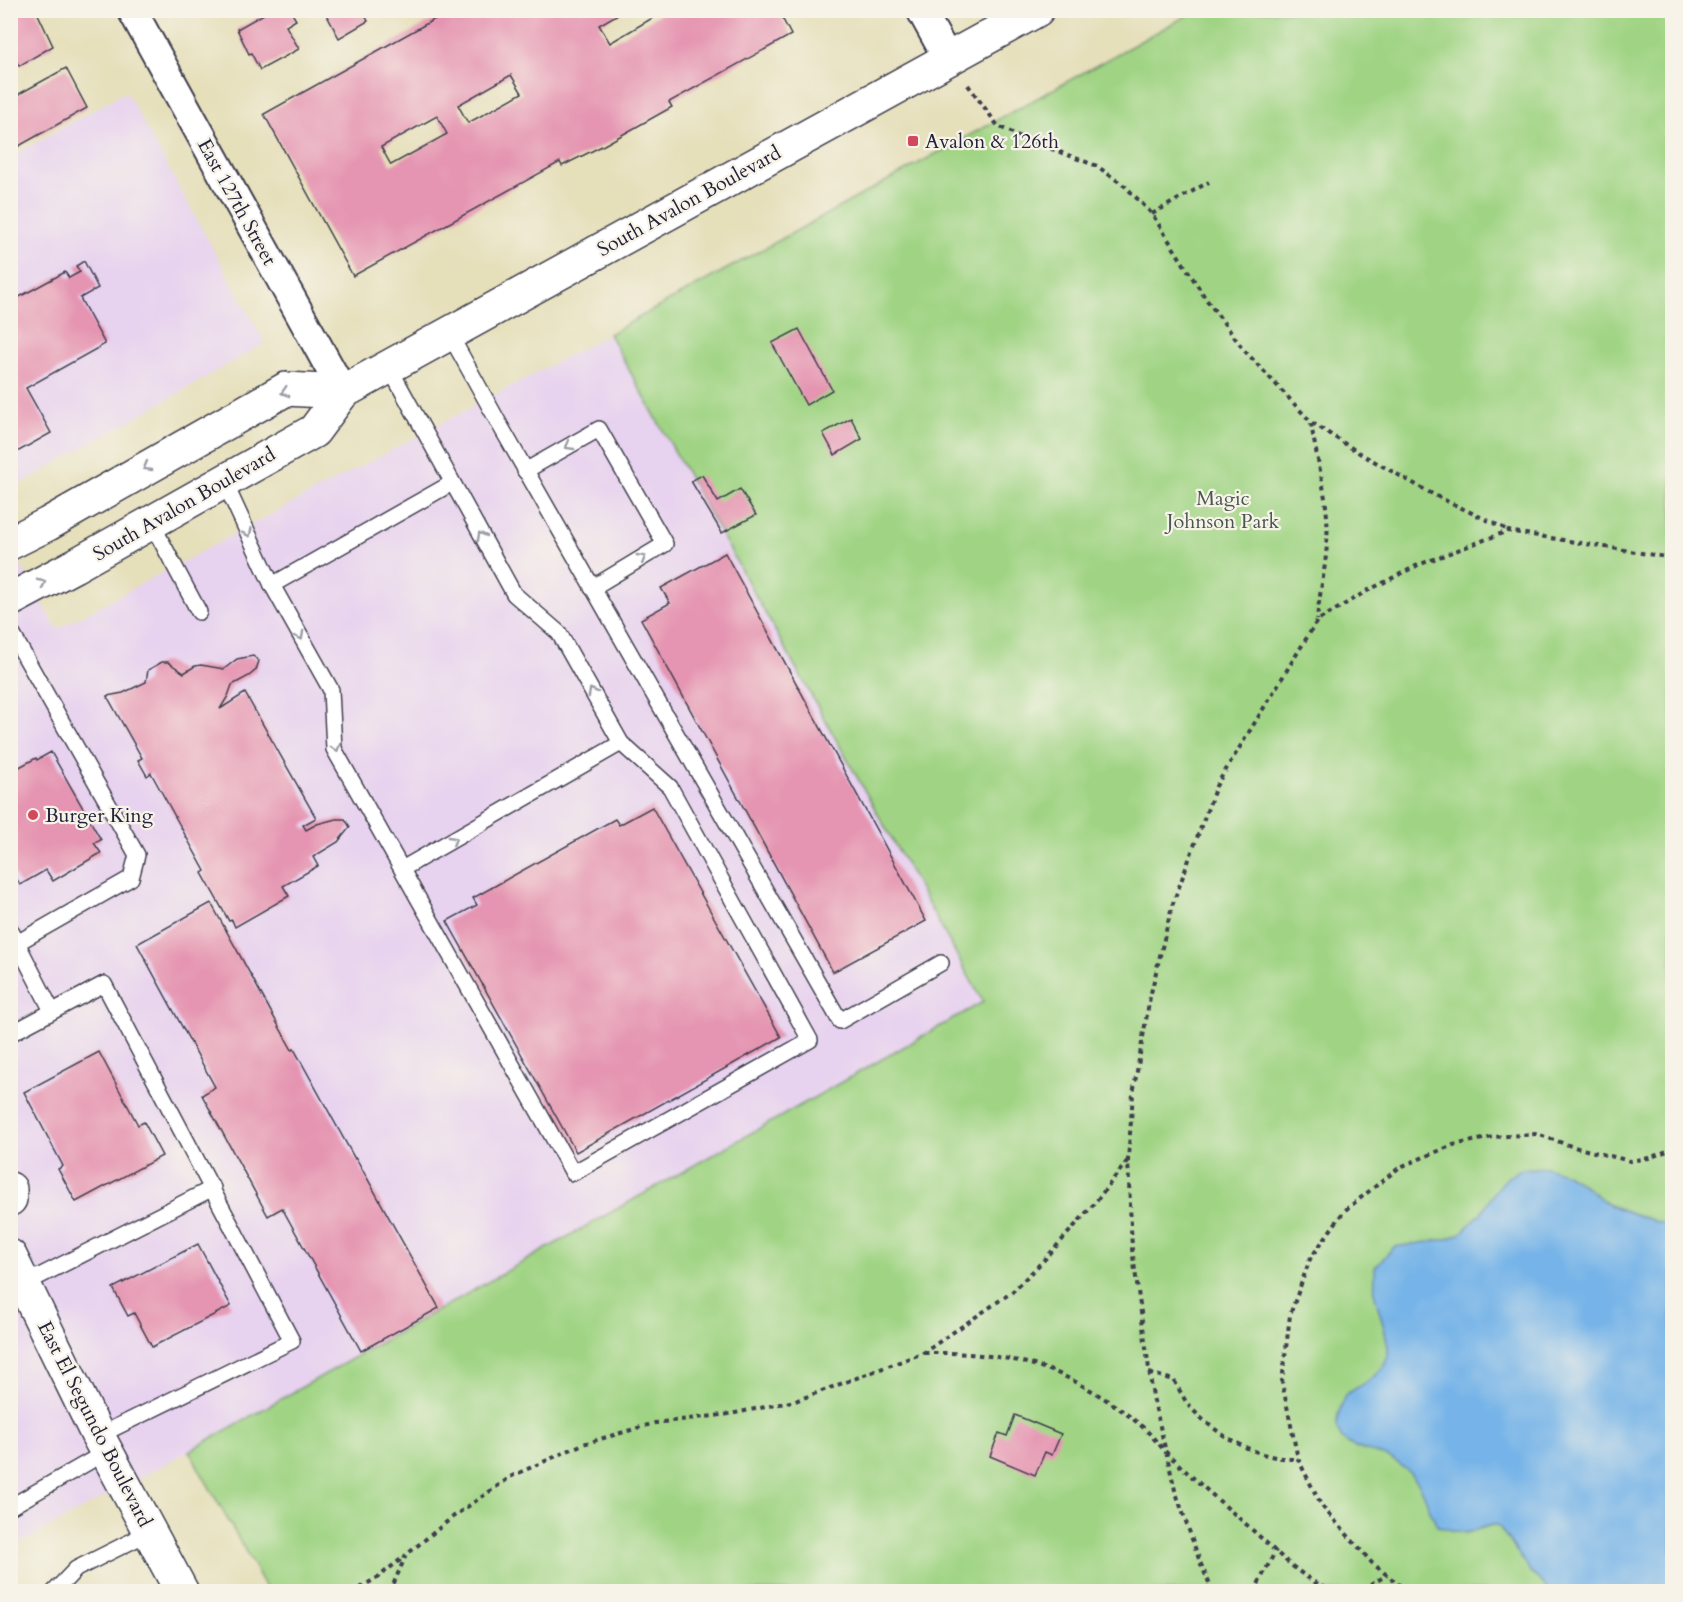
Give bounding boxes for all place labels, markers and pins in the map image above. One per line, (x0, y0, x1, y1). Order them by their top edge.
place label: Avalon & 126th (925, 128, 1059, 155)
marker: Avalon & 126th (906, 134, 920, 148)
place label: Burger King (45, 802, 154, 829)
marker: Burger King (26, 808, 40, 822)

